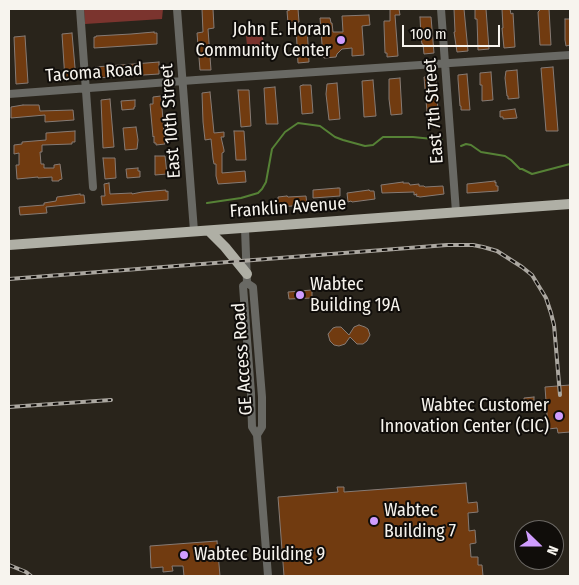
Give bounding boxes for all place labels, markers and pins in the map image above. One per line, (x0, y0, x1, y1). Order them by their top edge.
place label: John E. Horan Community Center (196, 19, 331, 62)
marker: John E. Horan Community Center (335, 34, 347, 46)
place label: Wabtec Building 19A (310, 274, 400, 316)
marker: Wabtec Building 19A (294, 289, 306, 301)
place label: Wabtec Customer Innovation Center (CIC) (380, 395, 549, 438)
marker: Wabtec Customer Innovation Center (CIC) (553, 410, 565, 422)
place label: Wabtec Building 7 (384, 500, 456, 542)
marker: Wabtec Building 7 (368, 515, 380, 527)
place label: Wabtec Building 9 (194, 544, 325, 566)
marker: Wabtec Building 9 (178, 549, 190, 561)

